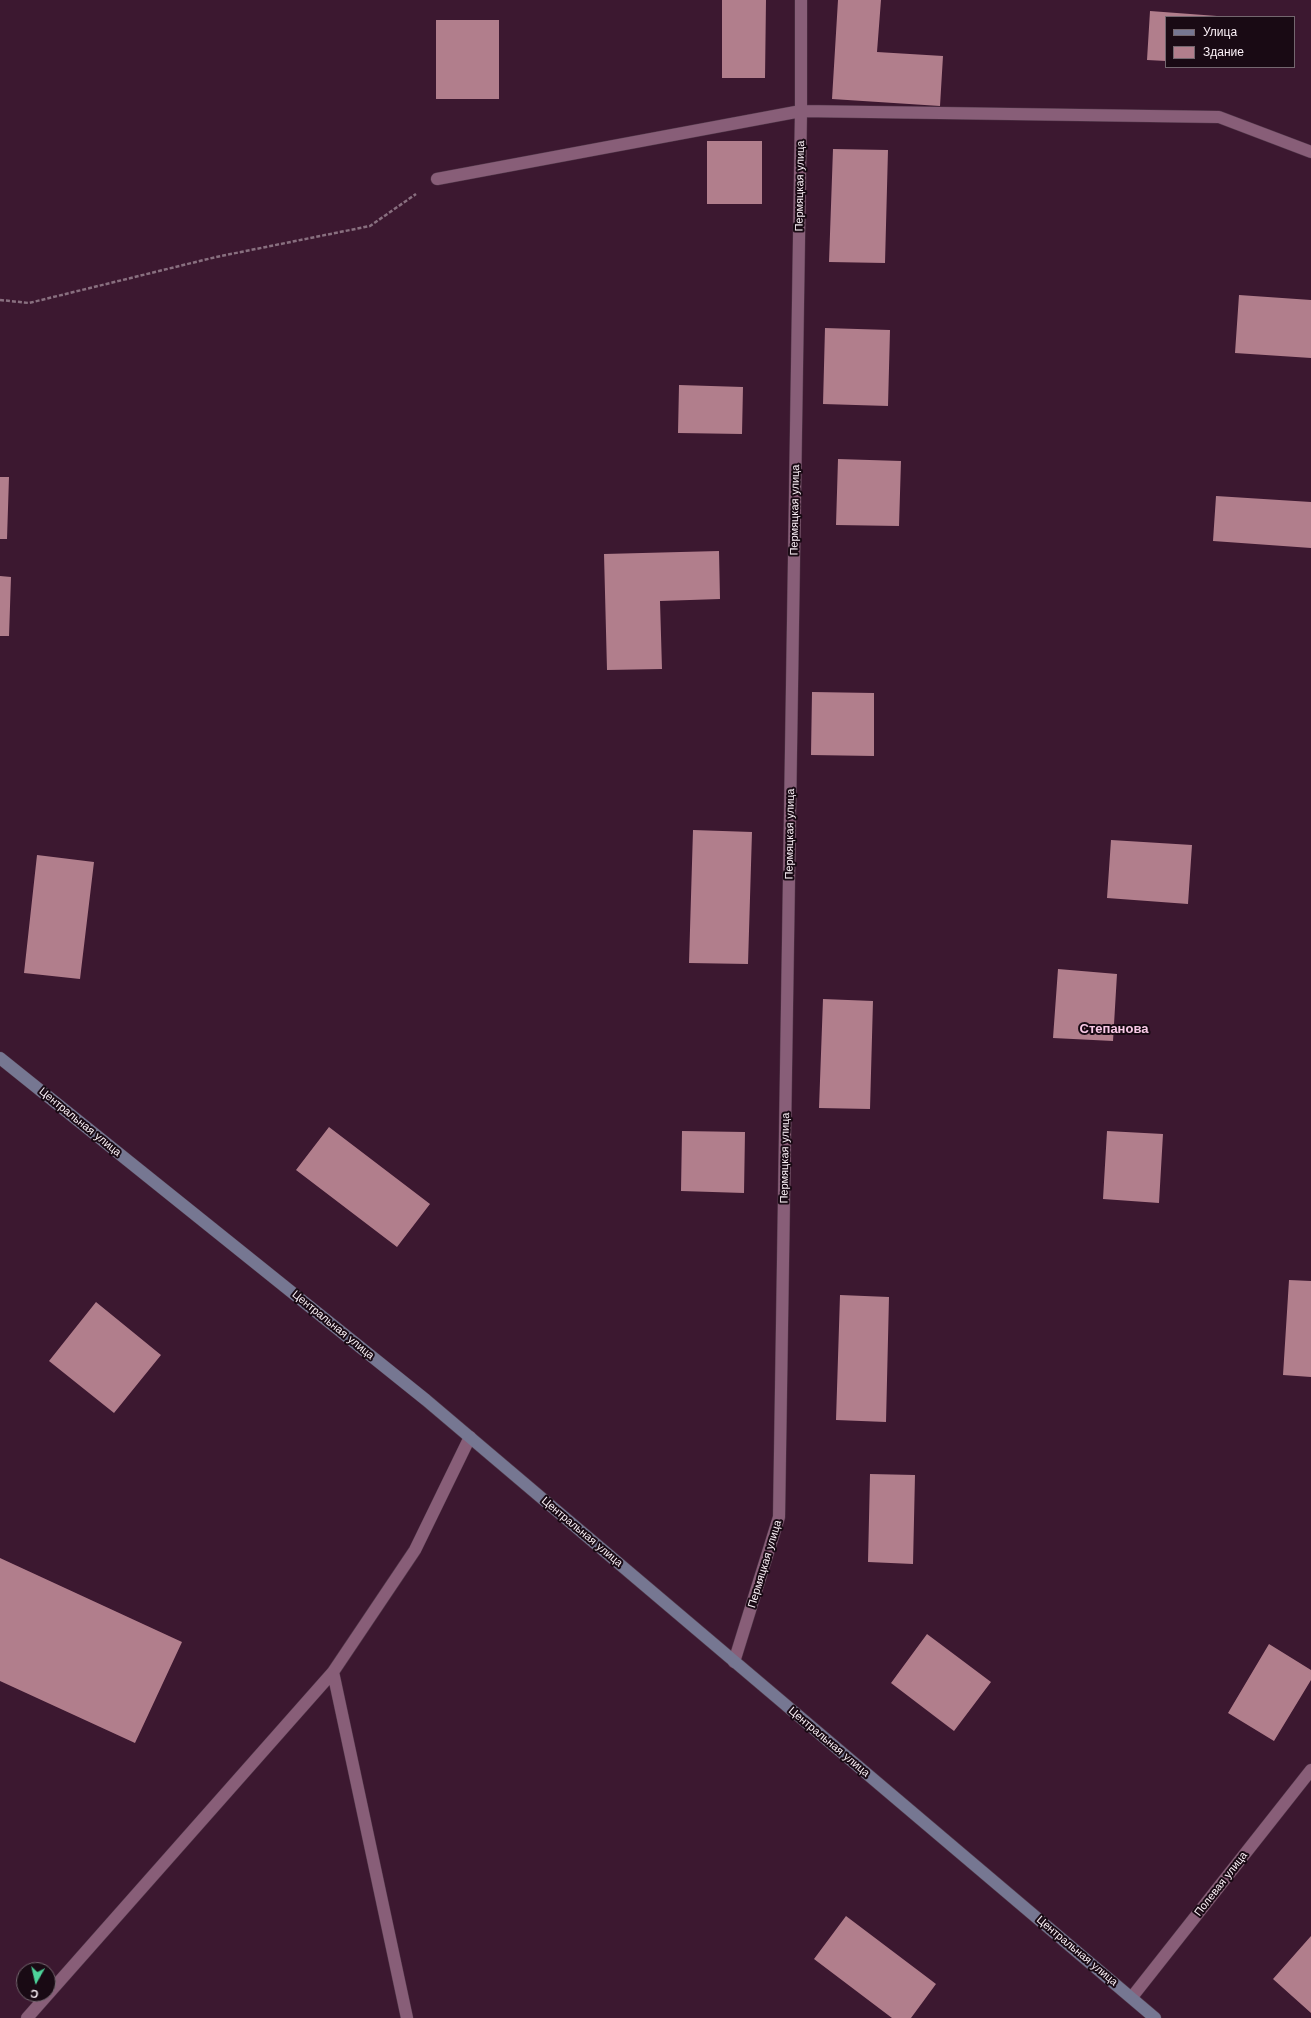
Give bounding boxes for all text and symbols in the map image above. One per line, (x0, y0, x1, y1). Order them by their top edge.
legend (1165, 16, 1295, 68)
text: Улица (1203, 25, 1237, 39)
text: Здание (1203, 45, 1244, 59)
street label: Пермяцкая улица (793, 140, 807, 232)
street label: Пермяцкая улица (788, 464, 802, 556)
street label: Пермяцкая улица (783, 788, 797, 880)
district label: Степанова (1080, 1021, 1148, 1037)
street label: Центральная улица (36, 1085, 124, 1159)
street label: Пермяцкая улица (778, 1112, 792, 1204)
street label: Центральная улица (289, 1288, 377, 1362)
street label: Центральная улица (539, 1494, 625, 1570)
street label: Пермяцкая улица (745, 1519, 785, 1609)
street label: Центральная улица (786, 1704, 872, 1780)
street label: Полевая улица (1192, 1849, 1250, 1919)
street label: Центральная улица (1034, 1913, 1120, 1989)
north arrow (16, 1962, 56, 2002)
text: С (30, 1986, 39, 2000)

